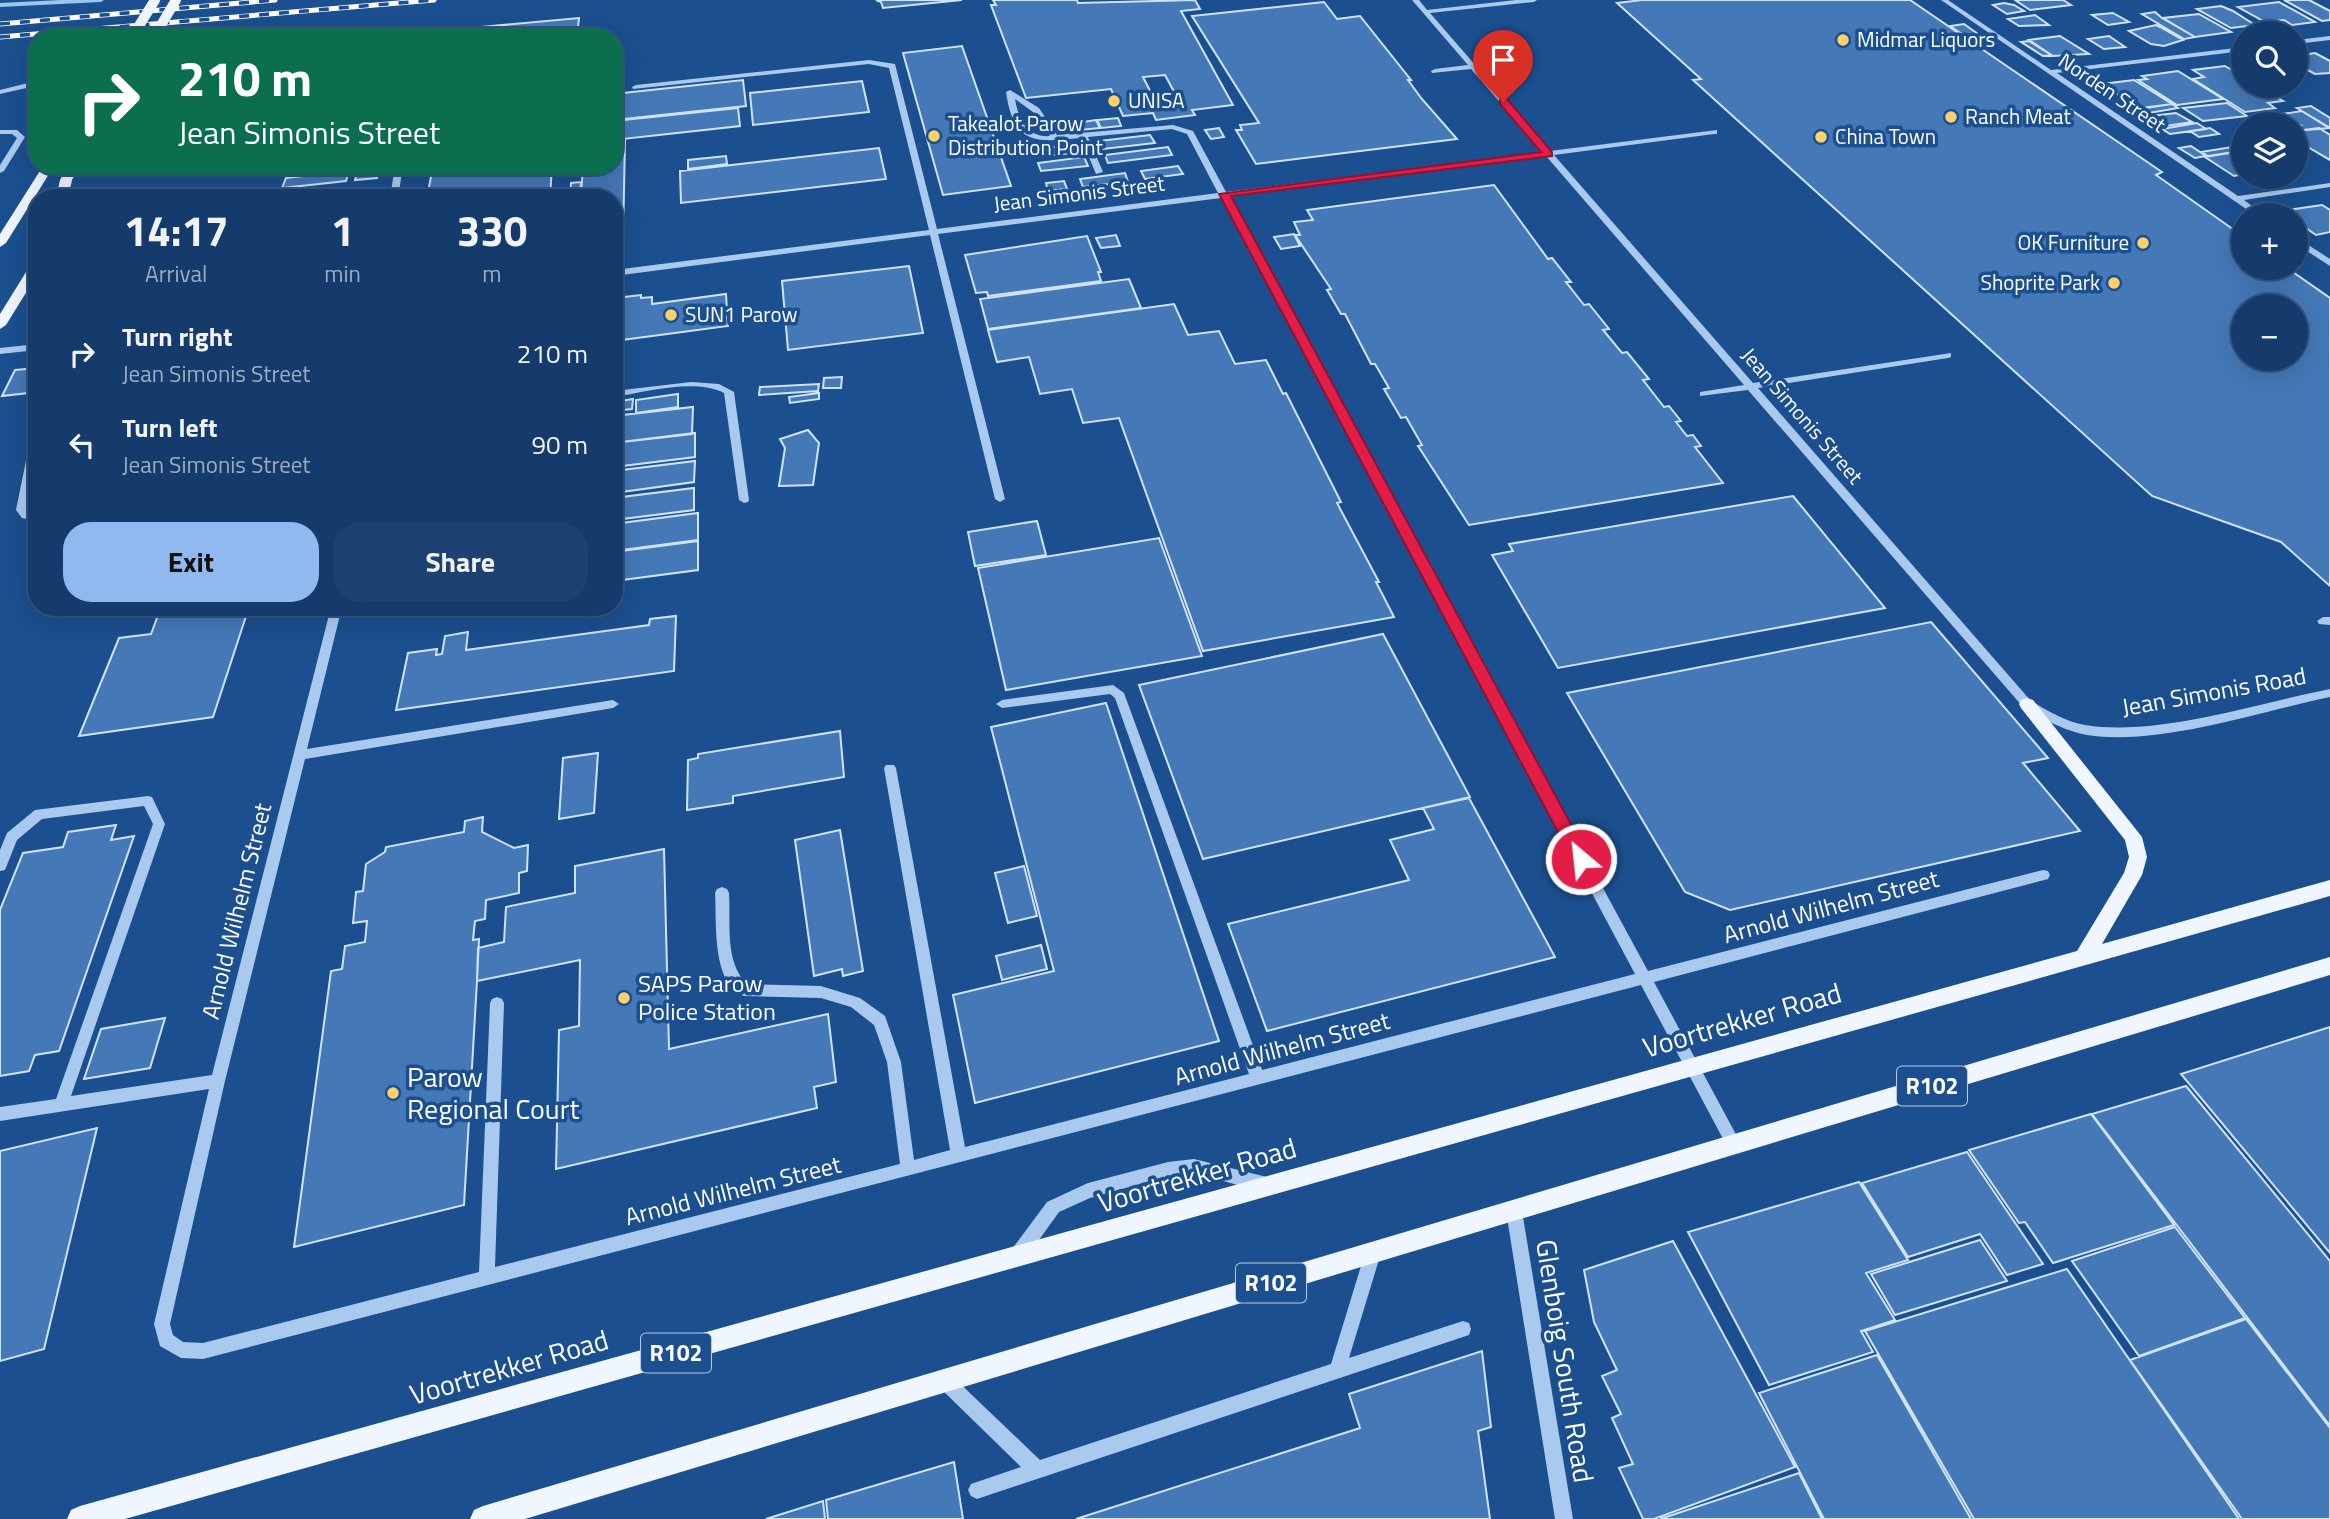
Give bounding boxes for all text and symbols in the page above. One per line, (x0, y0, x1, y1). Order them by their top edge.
map controls (2231, 21, 2308, 371)
button: search (2231, 21, 2308, 98)
place label: Midmar Liquors (1857, 23, 1995, 55)
pin (1473, 30, 1533, 102)
marker: Midmar Liquors (1835, 32, 1851, 48)
text: 210 m (178, 40, 312, 115)
icon: arrive (1484, 41, 1522, 79)
street label: Norden Street (2052, 44, 2173, 140)
icon: right (63, 56, 154, 147)
place label: UNISA (1128, 84, 1185, 116)
marker: UNISA (1106, 93, 1122, 109)
place label: Ranch Meat (1965, 100, 2071, 132)
place label: Takealot Parow Distribution Point (948, 107, 1104, 163)
text: Jean Simonis Street (178, 108, 440, 156)
marker: Ranch Meat (1943, 109, 1959, 125)
button: layers (2231, 112, 2308, 189)
place label: China Town (1835, 120, 1936, 152)
marker: Takealot Parow Distribution Point (926, 128, 942, 144)
marker: China Town (1813, 129, 1829, 145)
street label: Jean Simonis Street (992, 167, 1167, 219)
text: 14:17 (124, 198, 229, 262)
text: 1 (331, 198, 354, 262)
text: 330 (457, 198, 527, 262)
button: + (2231, 203, 2308, 280)
place label: OK Furniture (2017, 226, 2129, 258)
marker: OK Furniture (2135, 235, 2151, 251)
text: Arrival (145, 256, 207, 291)
text: min (324, 256, 361, 291)
text: m (482, 256, 502, 291)
place label: Shoprite Park (1981, 266, 2100, 298)
marker: Shoprite Park (2106, 275, 2122, 291)
button: − (2231, 294, 2308, 371)
place label: SUN1 Parow (685, 298, 797, 330)
marker: SUN1 Parow (663, 307, 679, 323)
text: Turn right (122, 317, 233, 356)
text: 210 m (517, 334, 588, 373)
icon: right (63, 335, 101, 373)
street label: Jean Simonis Street (1734, 340, 1872, 491)
text: Jean Simonis Street (122, 356, 310, 391)
text: Turn left (122, 408, 217, 447)
text: 90 m (531, 425, 588, 464)
icon: left (63, 426, 101, 464)
text: Jean Simonis Street (122, 447, 310, 482)
button: Exit (63, 522, 319, 602)
button: Share (333, 522, 588, 602)
street label: Jean Simonis Road (2119, 657, 2309, 725)
street label: Arnold Wilhelm Street (192, 798, 280, 1023)
position arrow (1544, 822, 1618, 896)
street label: Arnold Wilhelm Street (1719, 860, 1943, 952)
place label: SAPS Parow Police Station (638, 965, 776, 1029)
street label: Voortrekker Road (1637, 971, 1846, 1068)
marker: SAPS Parow Police Station (616, 990, 632, 1006)
street label: Arnold Wilhelm Street (1170, 1002, 1394, 1094)
place label: Parow Regional Court (407, 1055, 579, 1130)
road number: R102 (1897, 1066, 1967, 1106)
marker: Parow Regional Court (385, 1085, 401, 1101)
street label: Voortrekker Road (1092, 1126, 1301, 1223)
street label: Arnold Wilhelm Street (621, 1146, 845, 1234)
street label: Glenboig South Road (1525, 1236, 1606, 1486)
road number: R102 (1236, 1264, 1306, 1302)
street label: Voortrekker Road (404, 1318, 613, 1415)
road number: R102 (641, 1334, 711, 1372)

